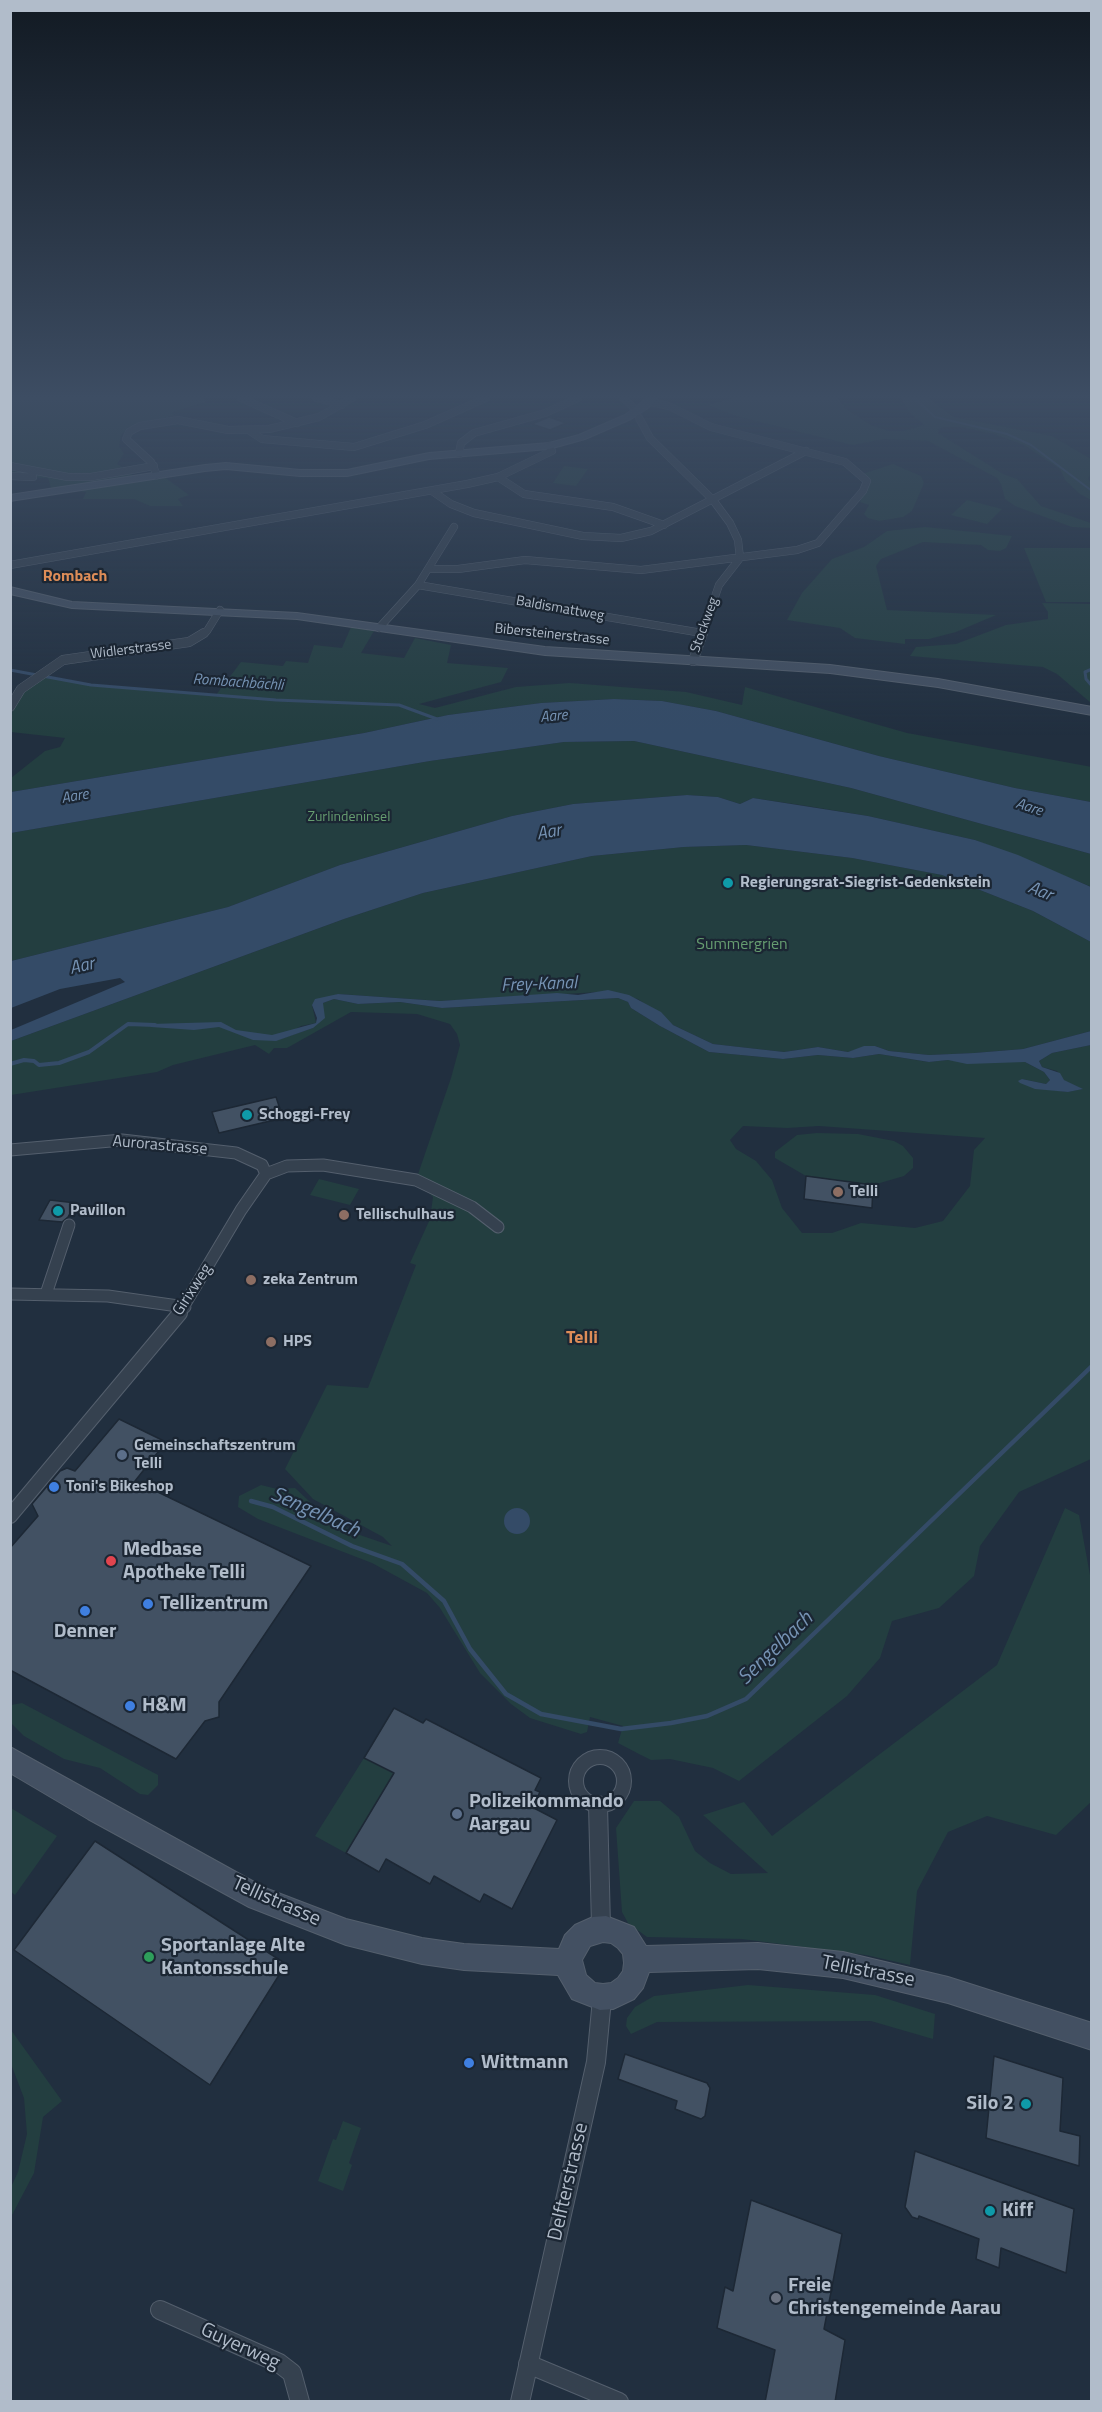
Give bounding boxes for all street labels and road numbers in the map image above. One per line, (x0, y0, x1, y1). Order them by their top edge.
street label: Baldismattweg (515, 593, 605, 625)
street label: Stockweg (687, 595, 723, 655)
street label: Bibersteinerstrasse (494, 621, 610, 649)
street label: Widlerstrasse (90, 637, 172, 663)
street label: Aurorastrasse (112, 1132, 208, 1160)
street label: Girixweg (169, 1260, 217, 1320)
street label: Tellistrasse (228, 1872, 324, 1932)
street label: Tellistrasse (819, 1951, 917, 1993)
street label: Delfterstrasse (544, 2121, 594, 2243)
street label: Guyerweg (196, 2318, 284, 2376)

